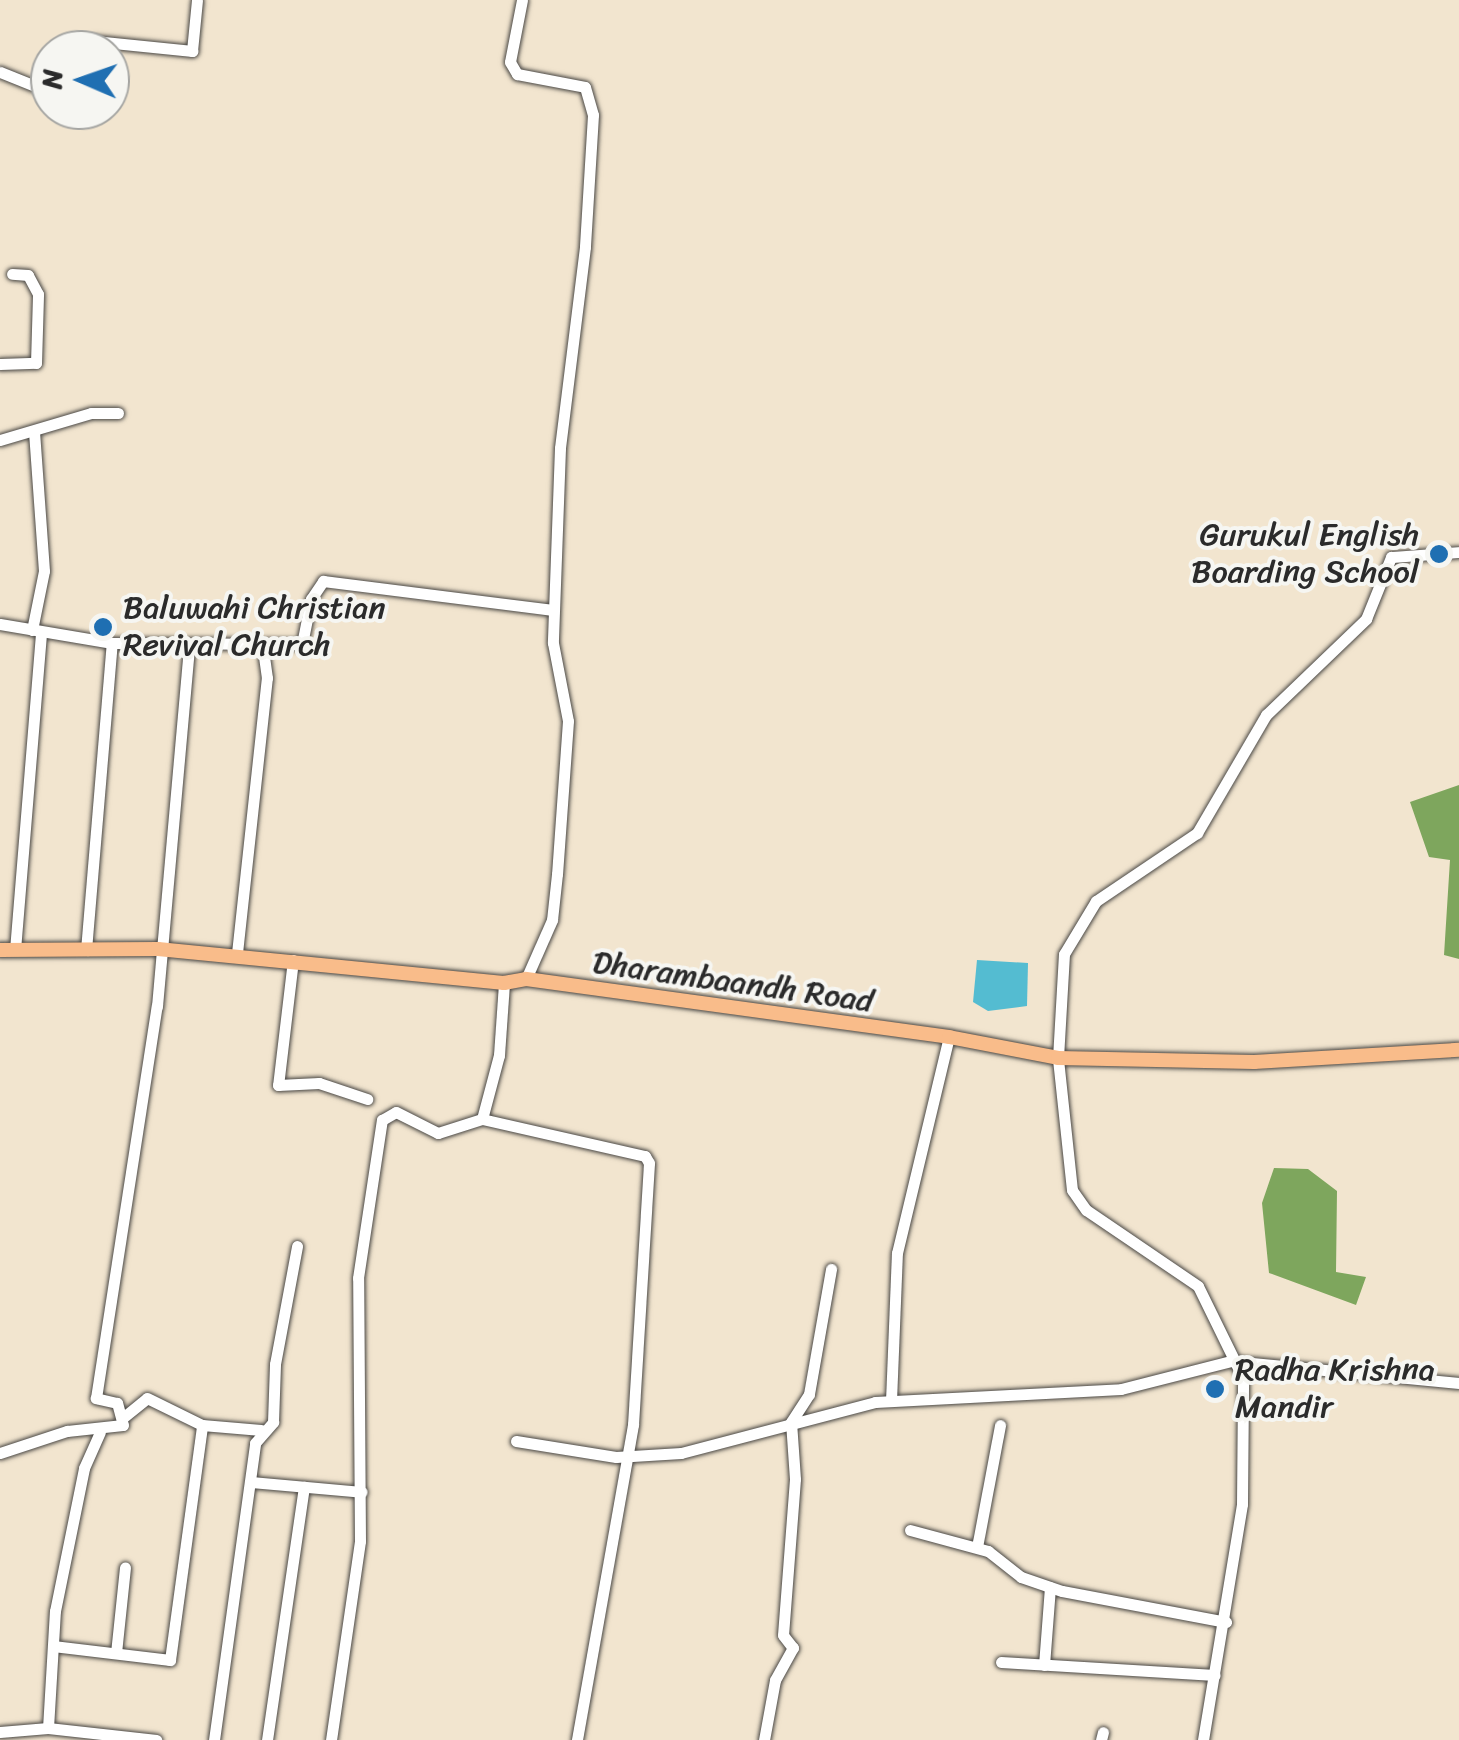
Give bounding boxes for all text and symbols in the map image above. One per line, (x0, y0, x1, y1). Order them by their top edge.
north arrow (30, 30, 130, 130)
text: N (27, 68, 76, 90)
place label: Gurukul English Boarding School (1191, 517, 1419, 592)
marker: Gurukul English Boarding School (1428, 543, 1450, 565)
place label: Baluwahi Christian Revival Church (123, 590, 386, 665)
marker: Baluwahi Christian Revival Church (92, 616, 114, 638)
street label: Dharambaandh Road (590, 943, 876, 1021)
place label: Radha Krishna Mandir (1235, 1352, 1435, 1427)
marker: Radha Krishna Mandir (1204, 1378, 1226, 1400)

